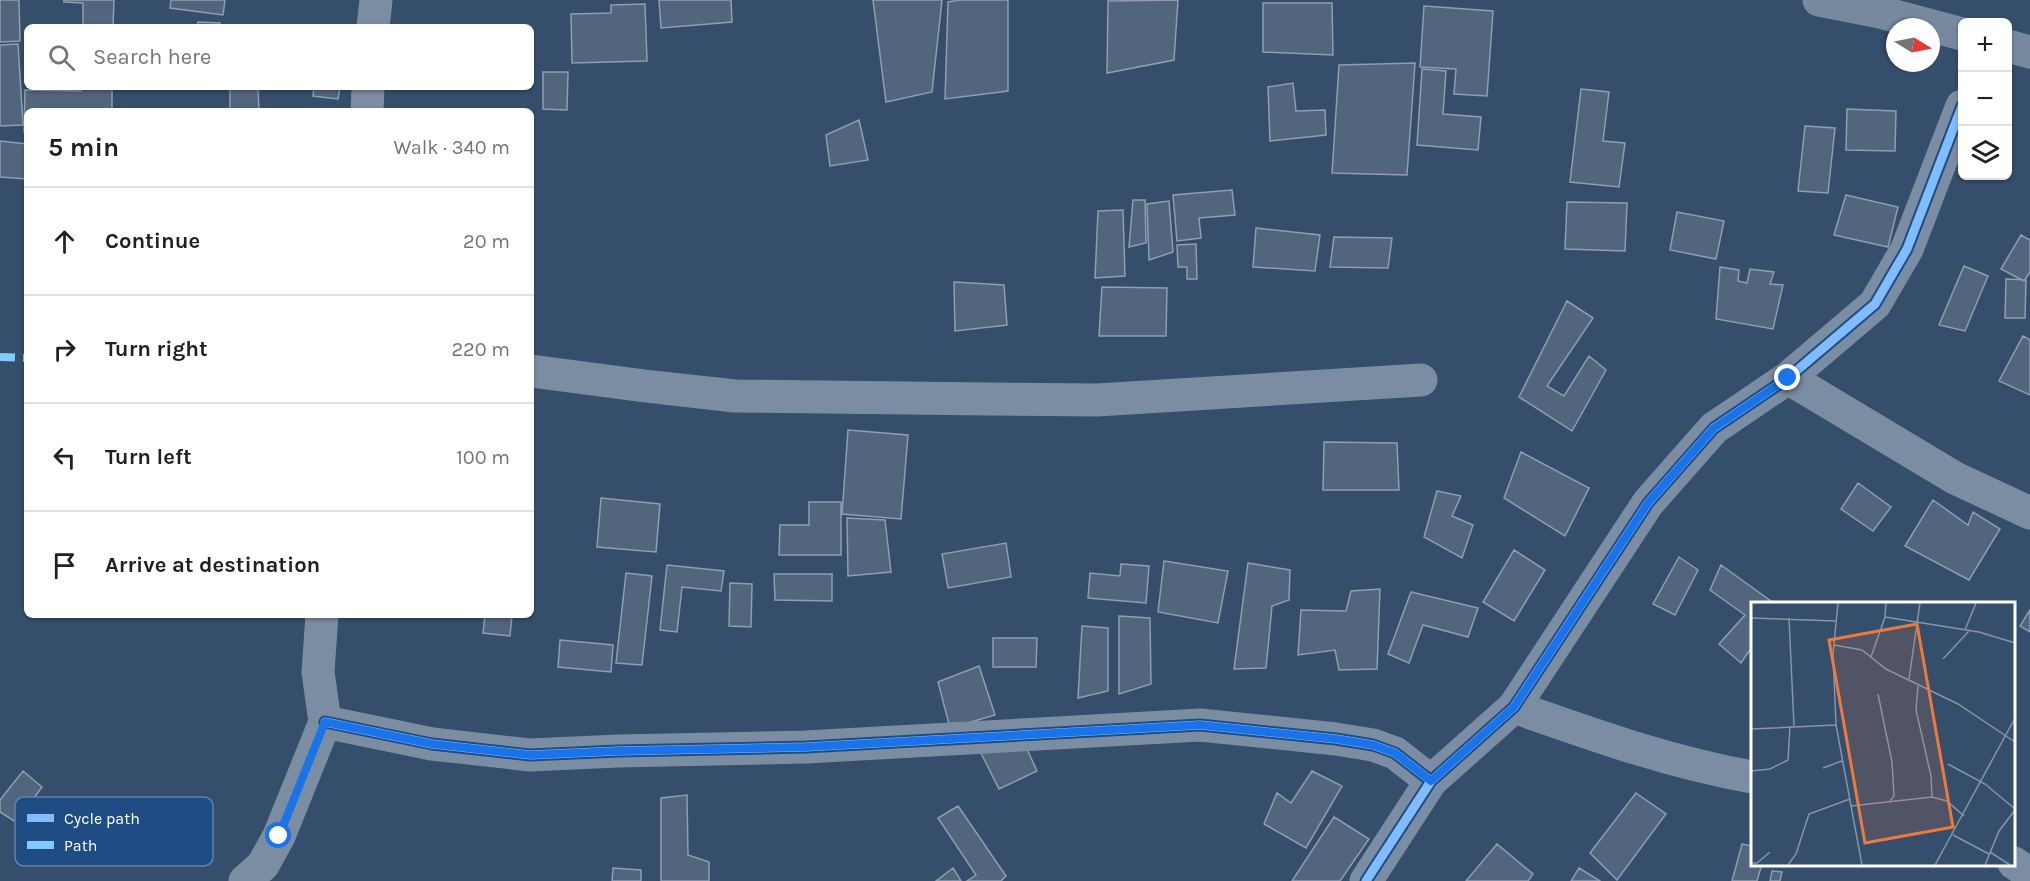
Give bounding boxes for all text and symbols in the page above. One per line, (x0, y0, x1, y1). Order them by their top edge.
north arrow (1886, 18, 1940, 72)
map controls (1958, 18, 2012, 180)
button: + (1958, 18, 2012, 72)
search box (24, 24, 534, 90)
icon: search (45, 41, 78, 74)
text: Search here (93, 44, 211, 70)
button: − (1958, 72, 2012, 126)
button: layers (1958, 126, 2012, 180)
text: 5 min (48, 132, 119, 163)
text: Walk · 340 m (394, 136, 510, 159)
icon: ahead (48, 225, 81, 258)
text: Continue (105, 228, 200, 254)
text: 20 m (463, 230, 510, 253)
icon: right (48, 333, 81, 366)
text: Turn right (105, 336, 208, 362)
text: 220 m (451, 338, 510, 361)
route end (1774, 364, 1800, 390)
icon: left (48, 441, 81, 474)
text: Turn left (105, 444, 192, 470)
text: 100 m (456, 446, 510, 469)
icon: arrive (48, 549, 81, 582)
text: Arrive at destination (105, 552, 320, 578)
inset map (1751, 602, 2015, 866)
legend (15, 797, 213, 866)
text: Cycle path (64, 809, 140, 828)
route start (265, 822, 291, 848)
text: Path (64, 836, 97, 855)

